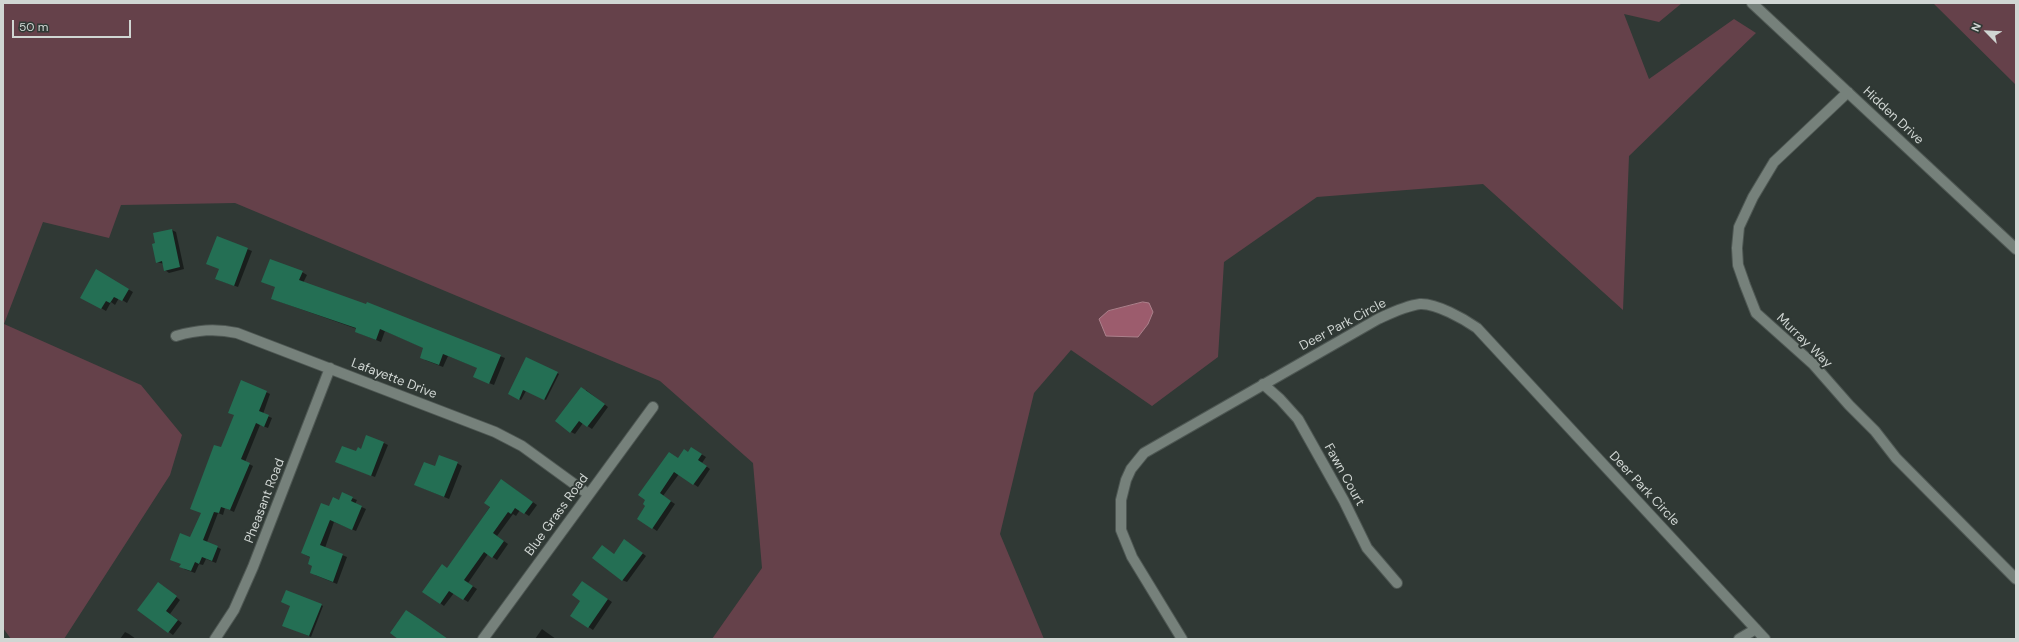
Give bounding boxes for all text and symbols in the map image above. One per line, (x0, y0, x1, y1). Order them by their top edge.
scale bar (14, 12, 133, 38)
north arrow (1967, 12, 2007, 52)
text: 50 m (19, 19, 48, 35)
text: N (1968, 21, 1984, 34)
street label: Hidden Drive (1859, 84, 1927, 148)
street label: Deer Park Circle (1297, 296, 1389, 354)
street label: Murray Way (1773, 311, 1835, 371)
street label: Lafayette Drive (349, 356, 439, 402)
street label: Fawn Court (1321, 441, 1367, 509)
street label: Deer Park Circle (1606, 449, 1682, 529)
street label: Pheasant Road (242, 456, 288, 546)
street label: Blue Grass Road (522, 471, 592, 559)

